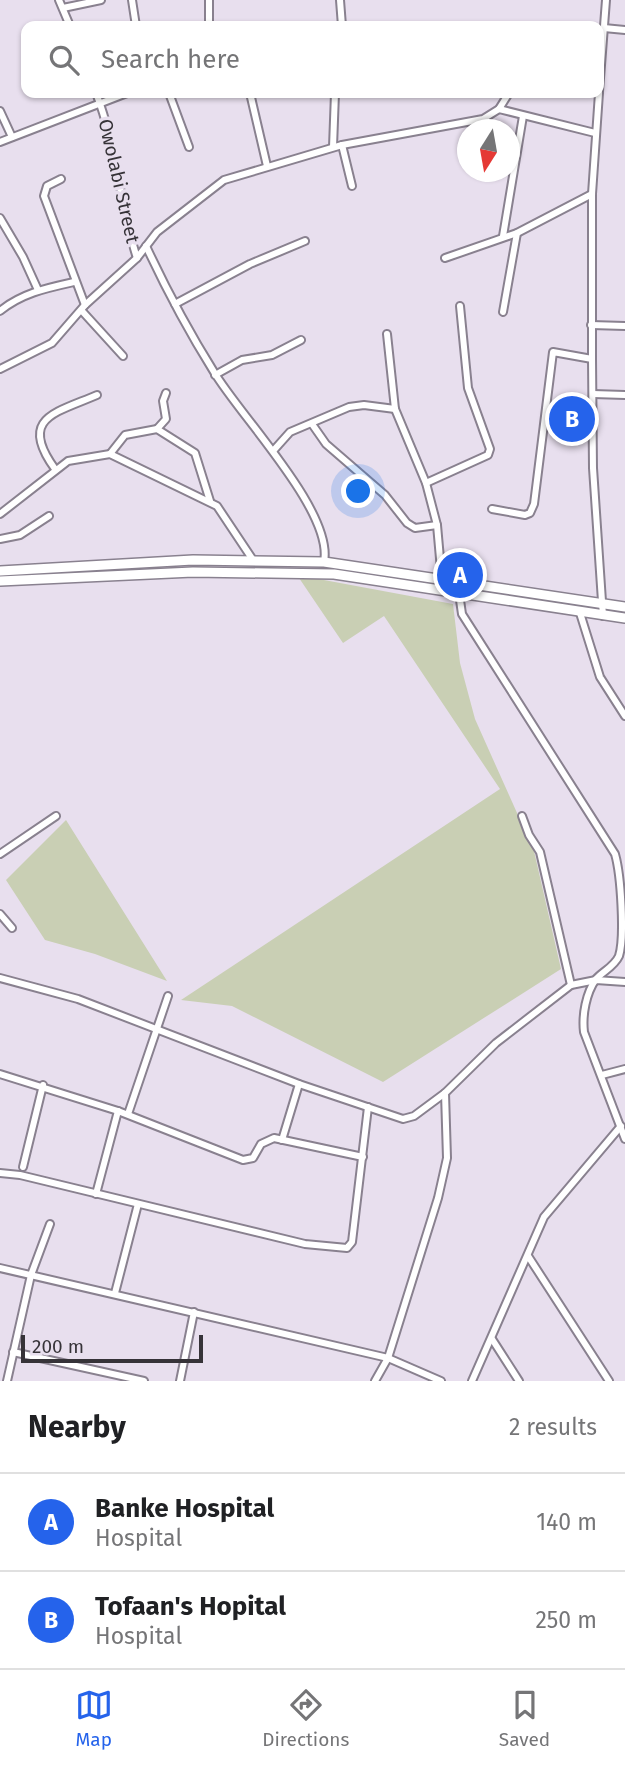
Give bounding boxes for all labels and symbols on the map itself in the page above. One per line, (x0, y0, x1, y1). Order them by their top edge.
street label: Owolabi Street (94, 117, 145, 246)
north arrow (457, 119, 520, 182)
pin: B (549, 393, 595, 445)
your location (341, 474, 375, 508)
pin: A (437, 549, 483, 601)
scale bar (21, 1332, 203, 1364)

